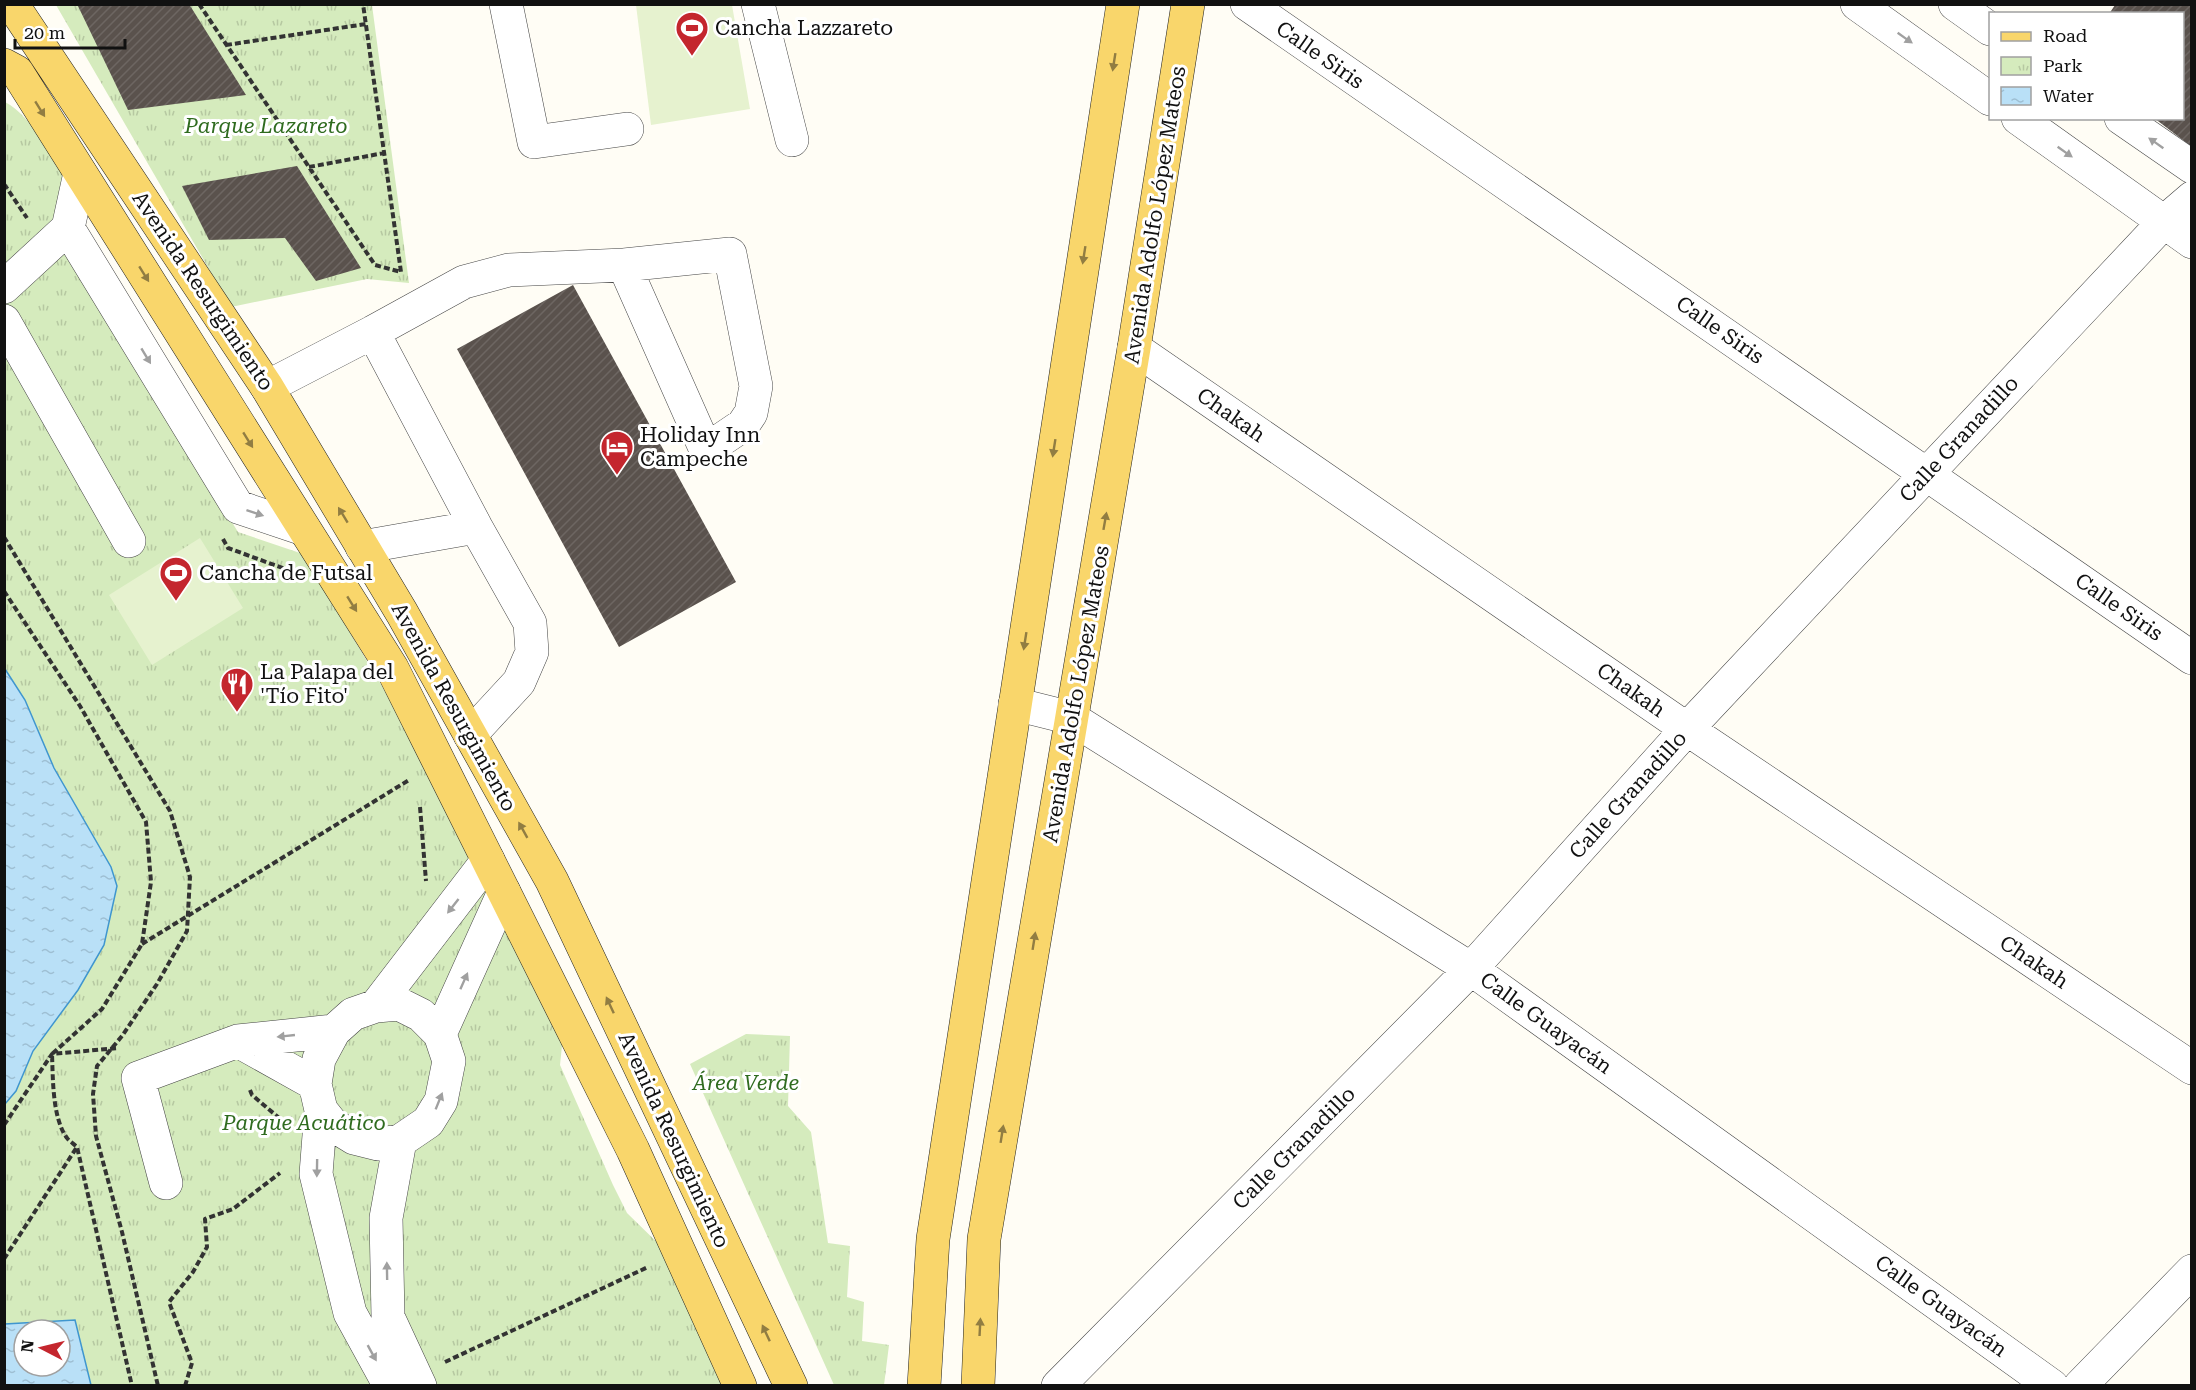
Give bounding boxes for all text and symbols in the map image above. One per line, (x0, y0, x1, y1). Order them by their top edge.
sports icon: Cancha Lazzareto (674, 10, 710, 57)
scale bar (15, 12, 124, 50)
legend (1989, 12, 2184, 120)
place label: Cancha Lazzareto (715, 16, 893, 40)
street label: Calle Siris (1272, 16, 1368, 94)
text: 20 m (24, 22, 65, 43)
text: Road (2043, 25, 2088, 46)
one-way arrow (1897, 32, 1913, 43)
one-way arrow (1109, 53, 1118, 72)
text: Park (2043, 55, 2083, 76)
street label: Avenida Adolfo López Mateos (1120, 64, 1190, 366)
text: Water (2043, 85, 2094, 106)
one-way arrow (35, 101, 46, 118)
park label: Parque Lazareto (184, 114, 347, 138)
one-way arrow (2148, 138, 2164, 149)
one-way arrow (2057, 146, 2073, 158)
street label: Avenida Resurgimiento (127, 187, 279, 395)
one-way arrow (1079, 246, 1088, 265)
one-way arrow (139, 266, 150, 283)
street label: Calle Siris (1672, 291, 1768, 369)
one-way arrow (140, 348, 151, 364)
street label: Calle Granadillo (1895, 371, 2023, 507)
street label: Chakah (1192, 383, 1270, 447)
place label: Holiday Inn Campeche (640, 423, 761, 471)
hotel icon: Holiday Inn Campeche (599, 429, 635, 476)
one-way arrow (242, 431, 254, 447)
one-way arrow (1050, 438, 1059, 457)
one-way arrow (338, 506, 348, 523)
one-way arrow (246, 508, 264, 518)
one-way arrow (1101, 512, 1110, 531)
street label: Avenida Adolfo López Mateos (1038, 544, 1114, 844)
sports icon: Cancha de Futsal (158, 555, 194, 602)
place label: Cancha de Futsal (199, 561, 373, 585)
street label: Calle Siris (2071, 568, 2167, 646)
one-way arrow (346, 596, 358, 612)
street label: Avenida Resurgimiento (387, 598, 521, 816)
one-way arrow (1020, 631, 1029, 650)
street label: Chakah (1592, 658, 1670, 722)
place label: La Palapa del 'Tío Fito' (260, 660, 394, 708)
restaurant icon: La Palapa del 'Tío Fito' (219, 666, 255, 713)
street label: Calle Granadillo (1564, 726, 1692, 864)
one-way arrow (518, 822, 528, 839)
one-way arrow (447, 899, 459, 914)
street label: Chakah (1995, 930, 2073, 994)
one-way arrow (1030, 932, 1039, 951)
street label: Calle Guayacán (1475, 967, 1617, 1079)
one-way arrow (459, 972, 469, 990)
one-way arrow (606, 996, 615, 1013)
street label: Avenida Resurgimiento (613, 1028, 735, 1252)
one-way arrow (277, 1031, 296, 1041)
park label: Área Verde (691, 1070, 799, 1095)
street label: Calle Granadillo (1228, 1082, 1360, 1214)
one-way arrow (434, 1091, 444, 1109)
park label: Parque Acuático (221, 1111, 386, 1135)
one-way arrow (998, 1124, 1007, 1143)
one-way arrow (312, 1159, 322, 1178)
street label: Calle Guayacán (1870, 1250, 2012, 1362)
one-way arrow (383, 1261, 392, 1280)
north arrow (12, 1318, 72, 1378)
one-way arrow (976, 1318, 985, 1337)
one-way arrow (762, 1324, 771, 1341)
text: N (17, 1339, 38, 1354)
one-way arrow (367, 1345, 378, 1361)

